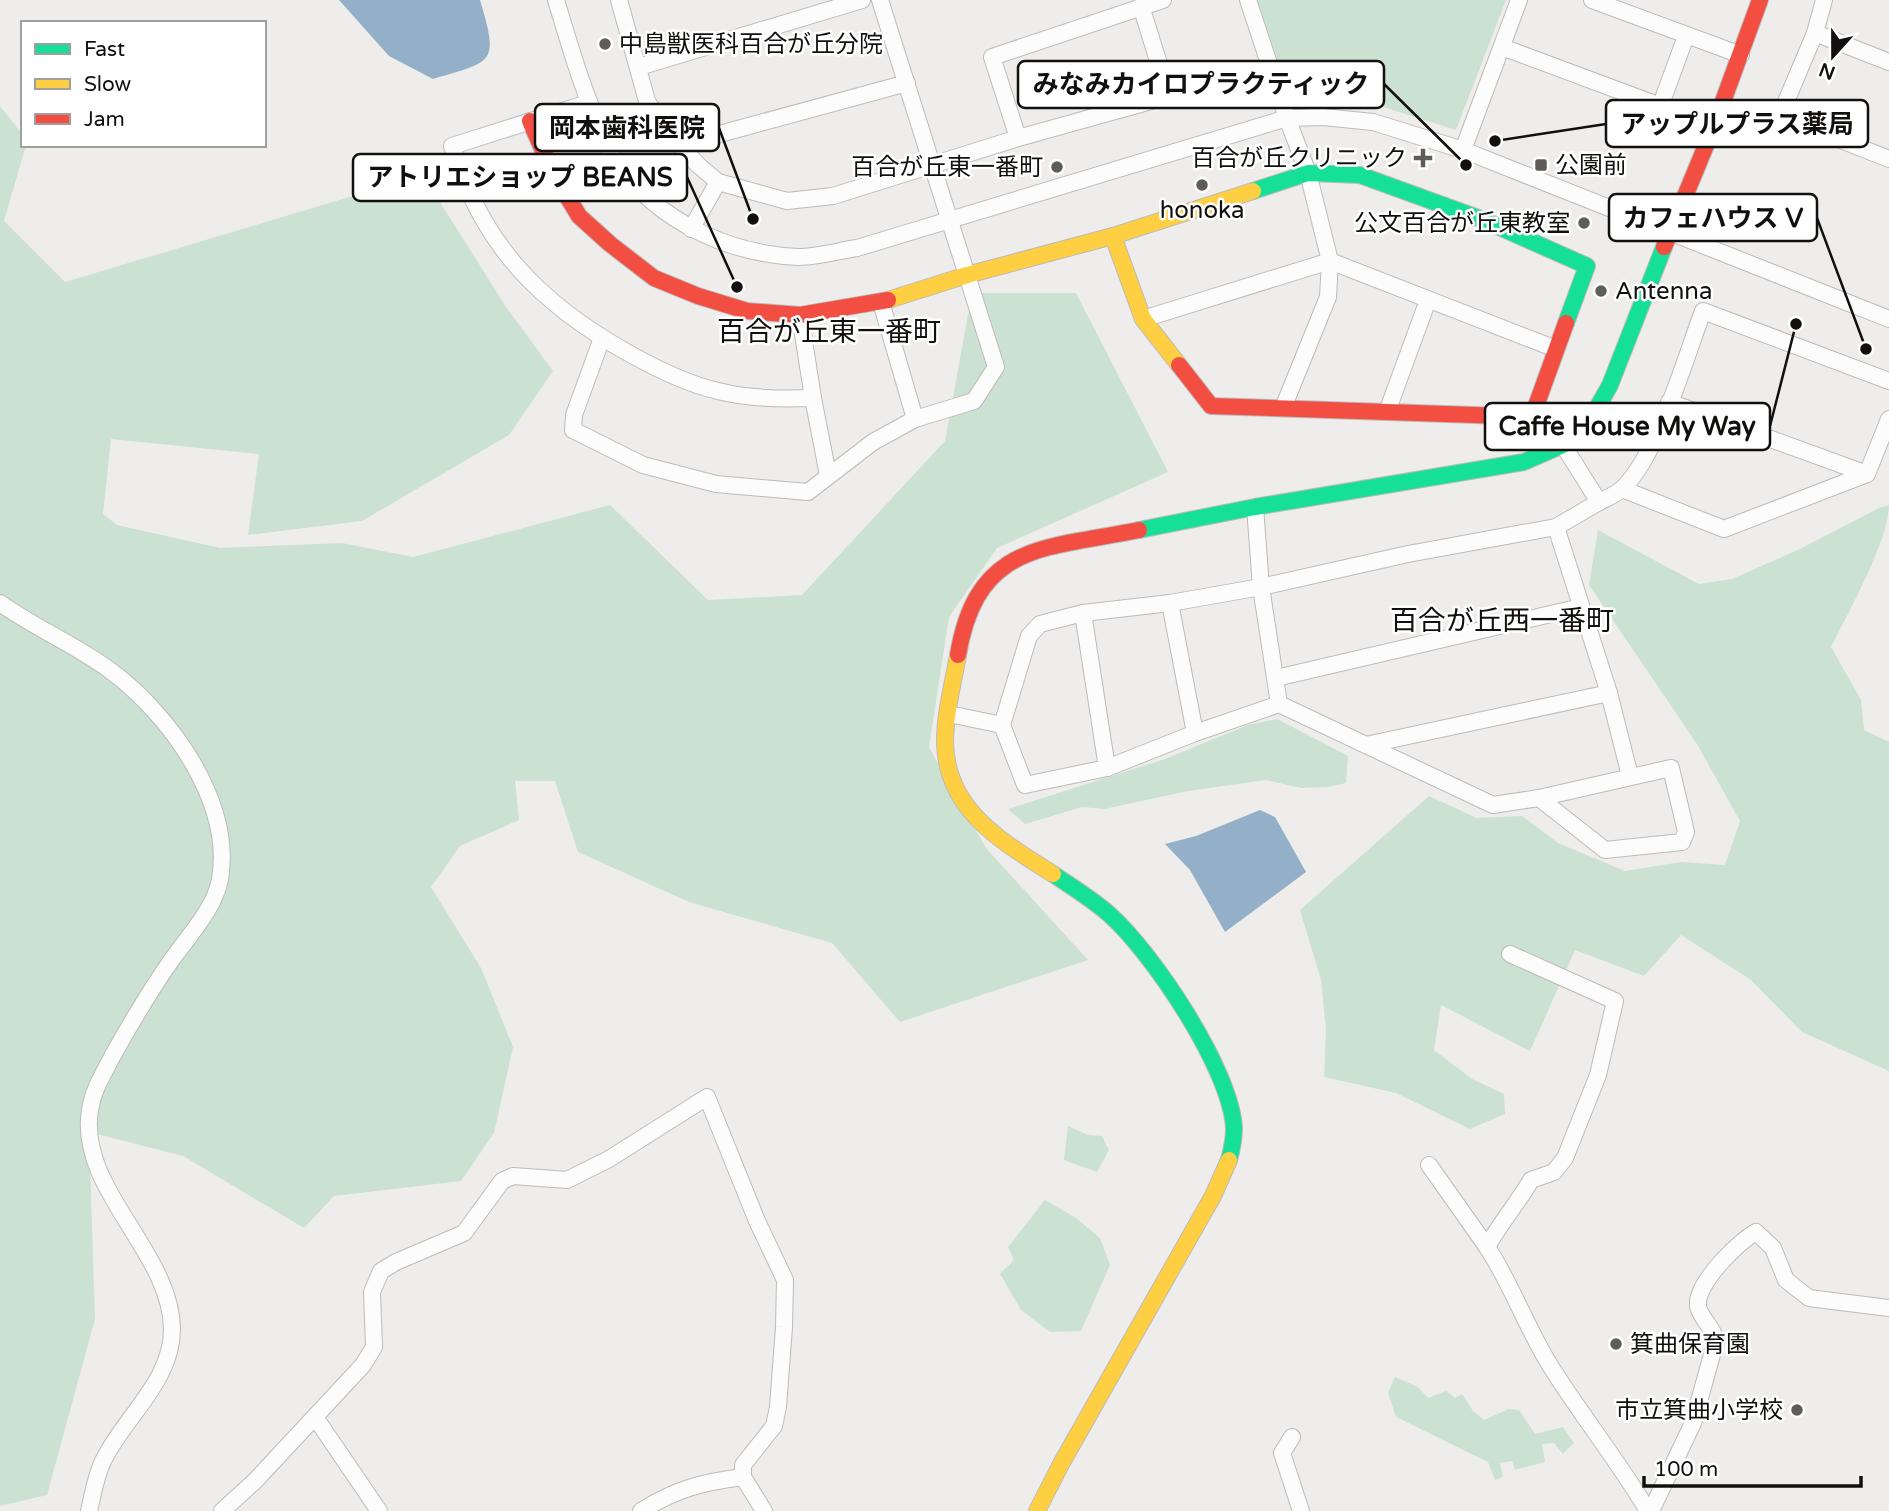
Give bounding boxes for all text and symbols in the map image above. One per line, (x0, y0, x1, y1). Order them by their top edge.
legend (21, 21, 266, 147)
north arrow (1798, 21, 1868, 91)
place label: 中島獣医科百合が丘分院 (619, 30, 883, 59)
marker: 中島獣医科百合が丘分院 (597, 36, 613, 52)
text: Fast (84, 37, 125, 62)
text: N (1816, 58, 1838, 84)
callout: みなみカイロプラクティック (1018, 61, 1384, 108)
text: みなみカイロプラクティック (1033, 69, 1369, 100)
text: Slow (84, 72, 132, 97)
callout: アップルプラス薬局 (1606, 100, 1868, 147)
callout: 岡本歯科医院 (535, 104, 719, 151)
text: Jam (84, 107, 125, 132)
text: アップルプラス薬局 (1620, 109, 1854, 140)
text: 岡本歯科医院 (549, 113, 705, 144)
place label: 百合が丘クリニック (1191, 144, 1407, 173)
marker: 百合が丘クリニック (1413, 148, 1433, 168)
place label: 公園前 (1555, 151, 1627, 180)
place label: 百合が丘東一番町 (851, 153, 1043, 182)
callout: アトリエショップ BEANS (353, 154, 687, 201)
marker: 公園前 (1533, 157, 1549, 173)
marker: 百合が丘東一番町 (1049, 159, 1065, 175)
text: アトリエショップ BEANS (367, 162, 673, 193)
marker: honoka (1194, 177, 1210, 193)
callout: カフェハウス V (1609, 194, 1817, 241)
place label: honoka (1160, 196, 1244, 225)
text: カフェハウス V (1623, 203, 1803, 234)
place label: 公文百合が丘東教室 (1354, 209, 1570, 238)
marker: 公文百合が丘東教室 (1576, 215, 1592, 231)
place label: Antenna (1615, 277, 1712, 306)
marker: Antenna (1593, 283, 1609, 299)
district label: 百合が丘東一番町 (717, 315, 941, 349)
callout: Caffe House My Way (1485, 403, 1770, 450)
text: Caffe House My Way (1498, 411, 1756, 442)
district label: 百合が丘西一番町 (1390, 604, 1614, 638)
place label: 箕曲保育園 (1630, 1330, 1750, 1359)
marker: 箕曲保育園 (1608, 1336, 1624, 1352)
place label: 市立箕曲小学校 (1615, 1396, 1783, 1425)
marker: 市立箕曲小学校 (1789, 1402, 1805, 1418)
scale bar (1644, 1444, 1861, 1488)
text: 100 m (1654, 1457, 1718, 1482)

